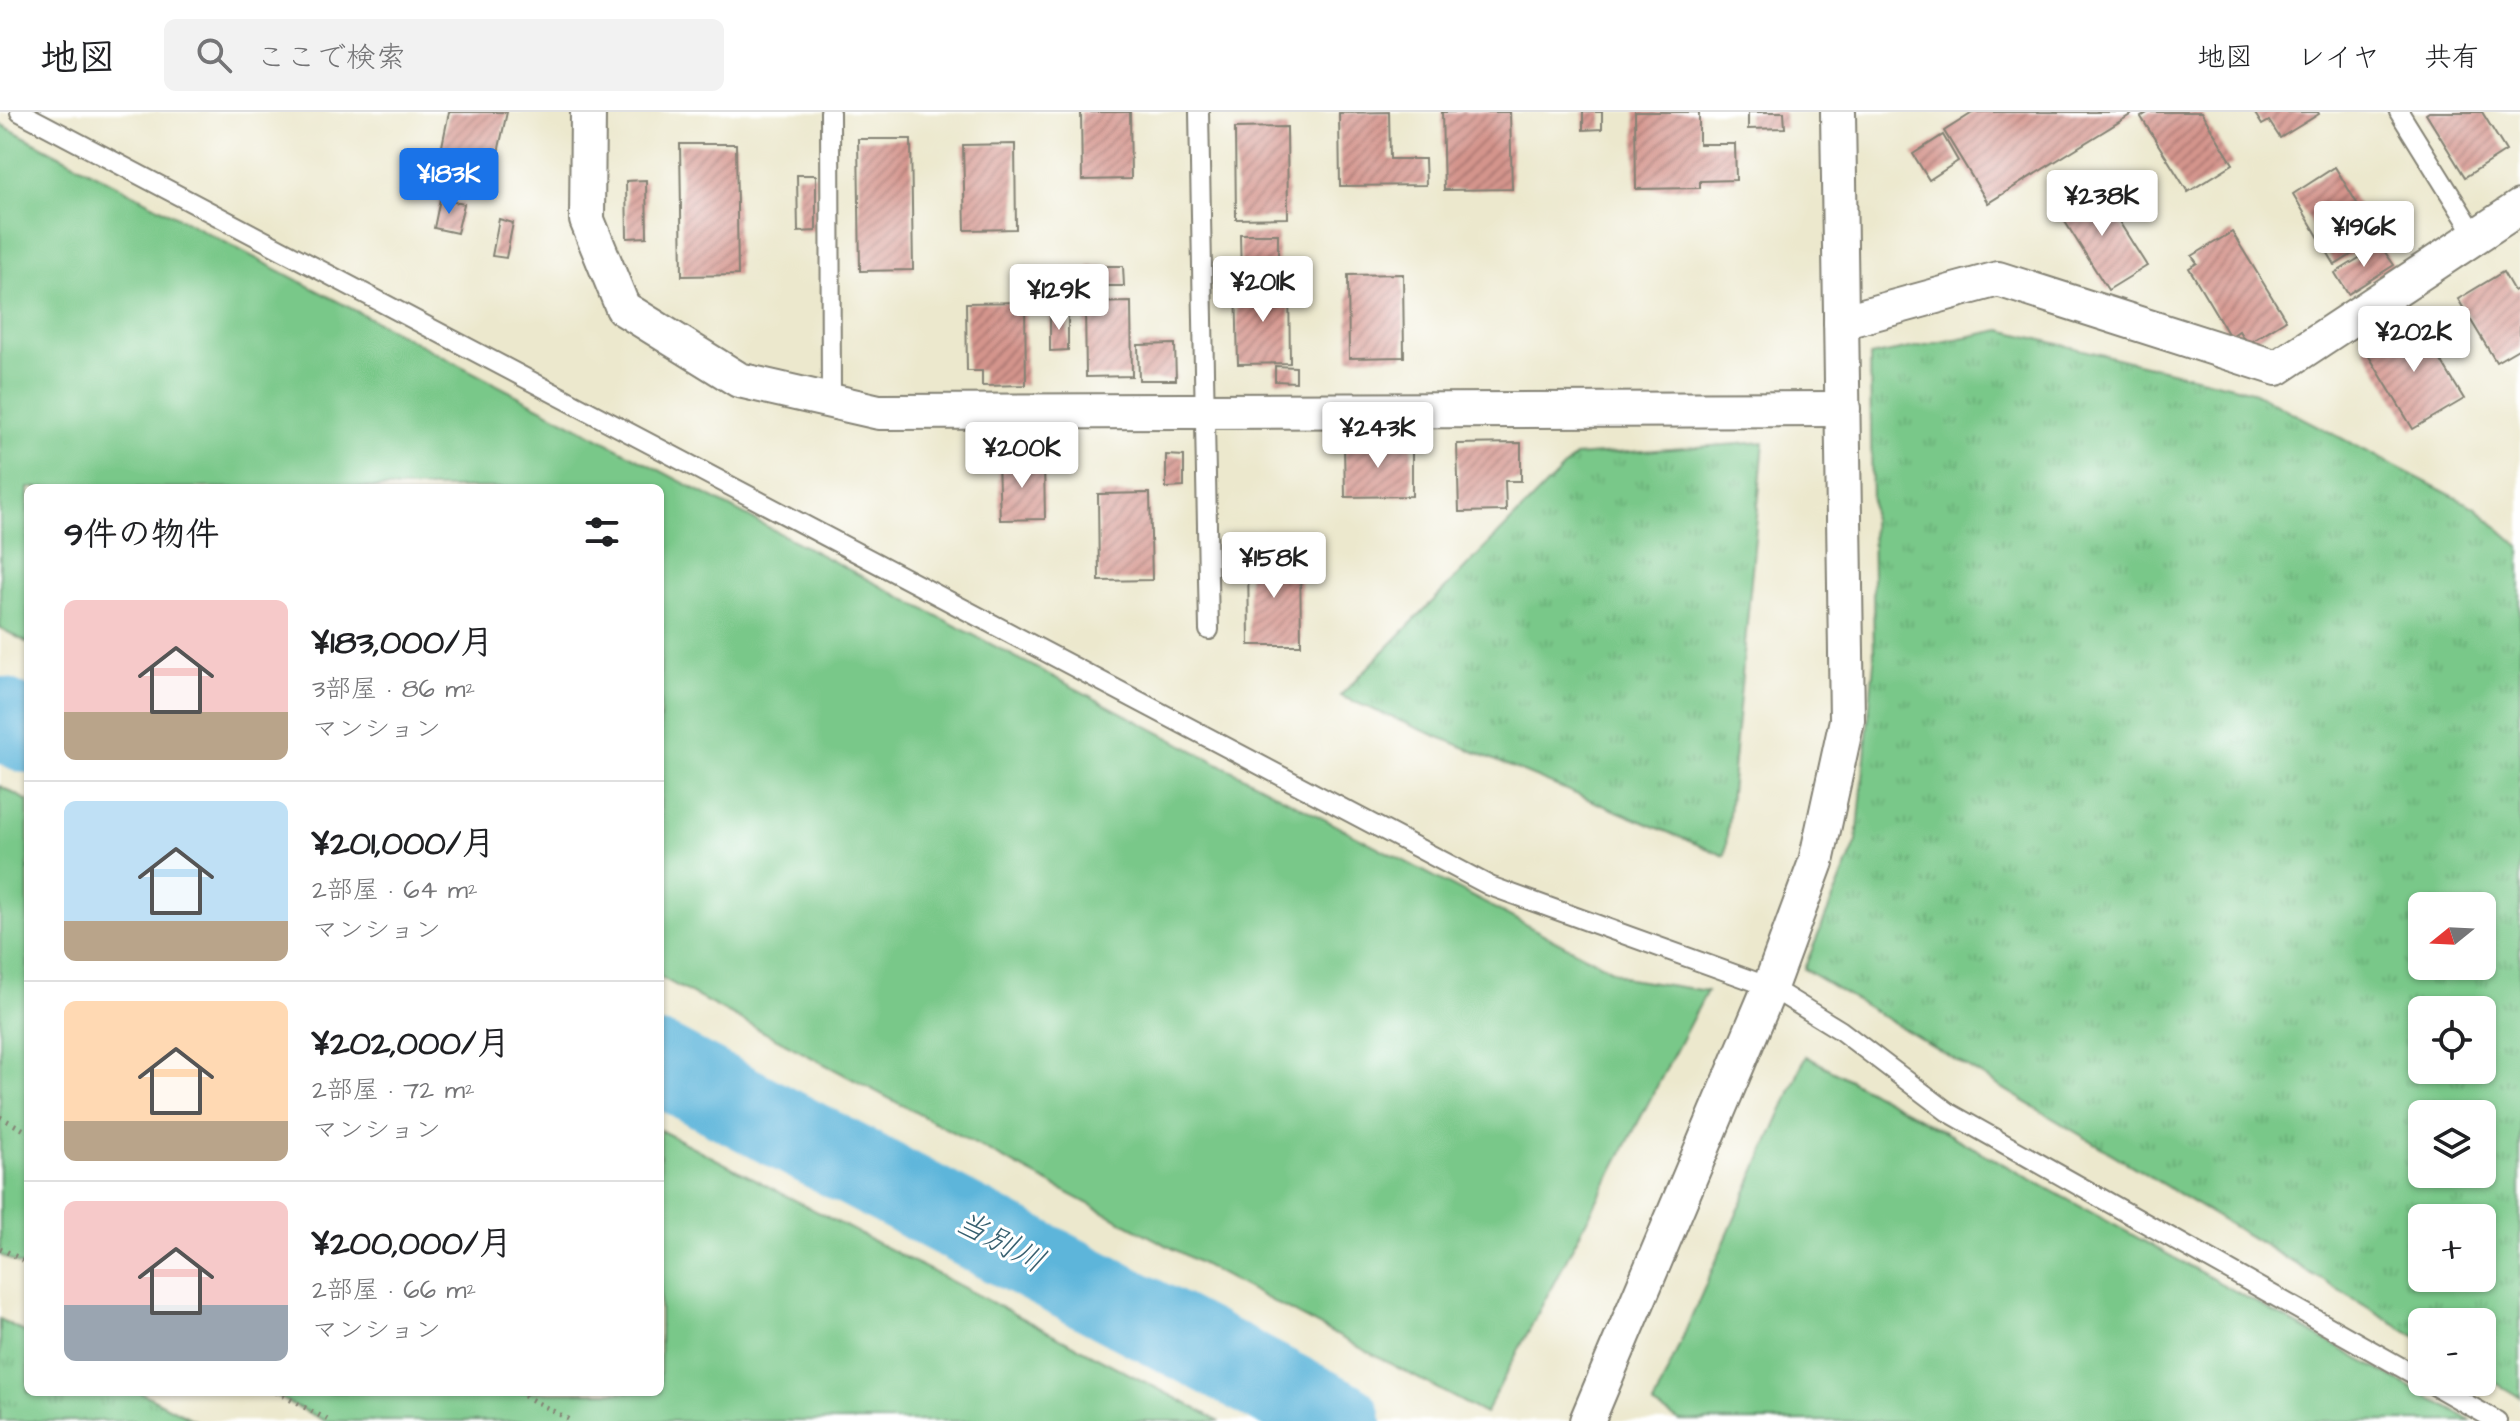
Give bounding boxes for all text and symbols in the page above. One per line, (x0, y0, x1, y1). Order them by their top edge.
search box (164, 19, 724, 91)
text: 地図 (40, 33, 116, 85)
icon: search (192, 33, 236, 77)
text: ここで検索 (256, 37, 406, 79)
text: 地図 (2197, 38, 2253, 77)
text: レイヤ (2297, 38, 2380, 77)
text: 共有 (2424, 38, 2480, 77)
pin: ¥183K (393, 148, 505, 216)
text: ¥183K (417, 156, 481, 192)
pin: ¥238K (2046, 170, 2158, 238)
text: ¥238K (2065, 178, 2139, 214)
pin: ¥196K (2308, 201, 2420, 269)
text: ¥196K (2332, 209, 2396, 245)
pin: ¥201K (1207, 256, 1319, 324)
pin: ¥129K (1003, 264, 1115, 332)
text: ¥201K (1231, 264, 1295, 300)
text: ¥129K (1028, 272, 1090, 308)
pin: ¥202K (2358, 306, 2470, 374)
text: ¥202K (2376, 314, 2452, 350)
pin: ¥243K (1322, 402, 1434, 470)
text: ¥243K (1340, 410, 1416, 446)
pin: ¥200K (966, 422, 1078, 490)
text: ¥200K (983, 430, 1061, 466)
icon: filters (580, 510, 624, 554)
text: 9件の物件 (64, 511, 219, 559)
pin: ¥158K (1218, 532, 1330, 600)
text: ¥158K (1240, 540, 1308, 576)
text: ¥183,000/月 (312, 619, 494, 667)
icon: home (128, 632, 224, 728)
text: 3部屋 · 86 m² (312, 671, 475, 707)
text: マンション (312, 711, 441, 747)
text: ¥201,000/月 (312, 820, 495, 868)
icon: home (128, 833, 224, 929)
text: 2部屋 · 64 m² (312, 872, 478, 908)
north arrow (2408, 892, 2496, 980)
map controls (2408, 892, 2496, 1396)
text: マンション (312, 912, 441, 948)
button: locate (2408, 996, 2496, 1084)
text: ¥202,000/月 (312, 1020, 510, 1068)
icon: home (128, 1033, 224, 1129)
text: 2部屋 · 72 m² (312, 1072, 475, 1108)
button: layers (2408, 1100, 2496, 1188)
text: マンション (312, 1112, 441, 1148)
water label: 当別川 (947, 1200, 1053, 1284)
button: + (2408, 1204, 2496, 1292)
text: ¥200,000/月 (312, 1220, 512, 1268)
icon: home (128, 1233, 224, 1329)
text: 2部屋 · 66 m² (312, 1272, 476, 1308)
button: − (2408, 1308, 2496, 1396)
text: マンション (312, 1312, 441, 1348)

